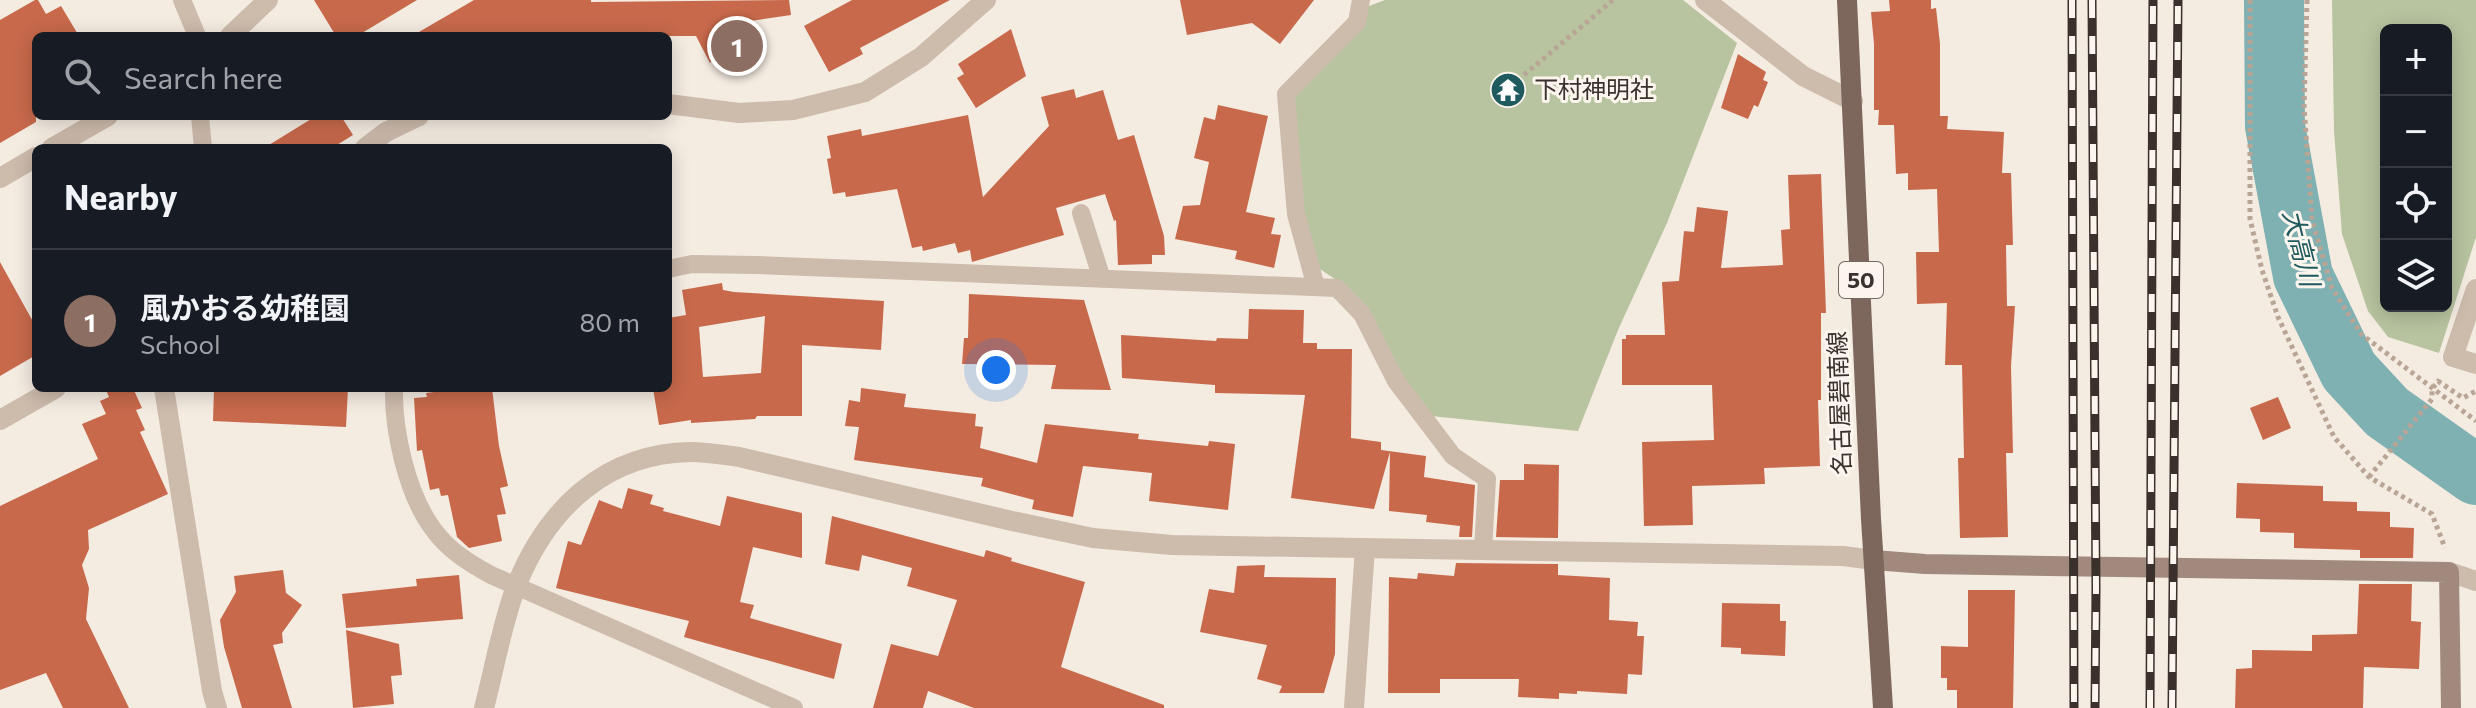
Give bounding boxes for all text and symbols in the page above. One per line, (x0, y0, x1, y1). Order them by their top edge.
pin: 1 (711, 16, 763, 76)
map controls (2380, 24, 2452, 312)
button: + (2380, 24, 2452, 96)
search box (32, 32, 672, 120)
icon: search (60, 54, 104, 98)
text: Search here (124, 58, 283, 95)
temple icon: 下村神明社 (1489, 71, 1527, 109)
place label: 下村神明社 (1534, 74, 1654, 103)
button: − (2380, 96, 2452, 168)
button: locate (2380, 168, 2452, 240)
text: Nearby (64, 175, 178, 217)
water label: 大高川 (2278, 206, 2328, 292)
button: layers (2380, 240, 2452, 312)
road number: 50 (1839, 262, 1883, 298)
text: 風かおる幼稚園 (140, 288, 350, 325)
text: 1 (84, 306, 96, 337)
text: 80 m (580, 306, 640, 337)
text: School (140, 328, 221, 359)
street label: 名古屋碧南線 (1821, 331, 1856, 476)
your location (976, 350, 1016, 390)

